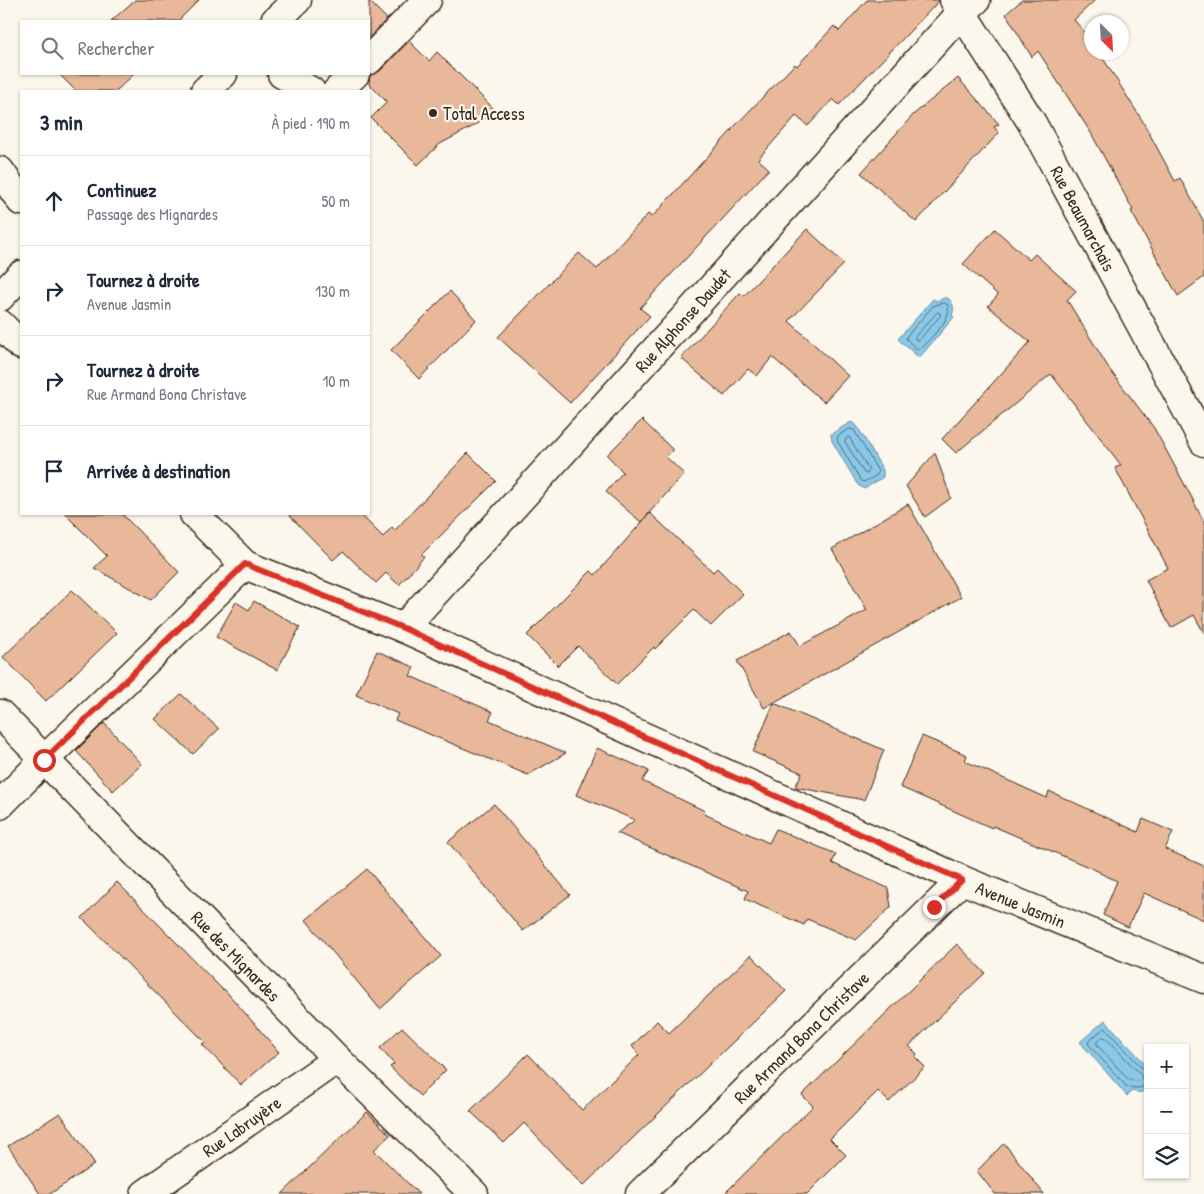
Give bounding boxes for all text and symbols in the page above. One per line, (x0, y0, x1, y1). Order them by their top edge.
north arrow (1084, 15, 1129, 60)
search box (20, 20, 370, 75)
icon: search (38, 34, 66, 62)
text: Rechercher (78, 35, 155, 61)
place label: Total Access (443, 101, 525, 126)
marker: Total Access (427, 107, 439, 119)
text: 3 min (40, 108, 83, 137)
text: À pied · 190 m (272, 112, 350, 134)
street label: Rue Beaumarchais (1045, 161, 1122, 275)
text: Continuez (87, 177, 156, 203)
icon: ahead (40, 187, 68, 215)
text: 50 m (322, 190, 350, 212)
text: Passage des Mignardes (87, 203, 218, 225)
street label: Rue Alphonse Daudet (629, 262, 737, 377)
text: Tournez à droite (87, 267, 200, 293)
icon: right (40, 277, 68, 305)
text: 130 m (315, 280, 350, 302)
text: Avenue Jasmin (87, 293, 171, 315)
text: Tournez à droite (87, 357, 200, 383)
icon: right (40, 367, 68, 395)
text: 10 m (322, 370, 350, 392)
text: Rue Armand Bona Christave (87, 383, 247, 405)
icon: arrive (40, 457, 68, 485)
text: Arrivée à destination (87, 458, 230, 484)
route start (33, 749, 56, 772)
street label: Avenue Jasmin (972, 875, 1070, 934)
route end (923, 896, 946, 919)
street label: Rue des Mignardes (186, 905, 286, 1007)
street label: Rue Armand Bona Christave (728, 965, 874, 1109)
map controls (1144, 1044, 1189, 1179)
button: + (1144, 1044, 1189, 1089)
button: − (1144, 1089, 1189, 1134)
street label: Rue Labruyère (197, 1090, 286, 1163)
button: layers (1144, 1134, 1189, 1179)

